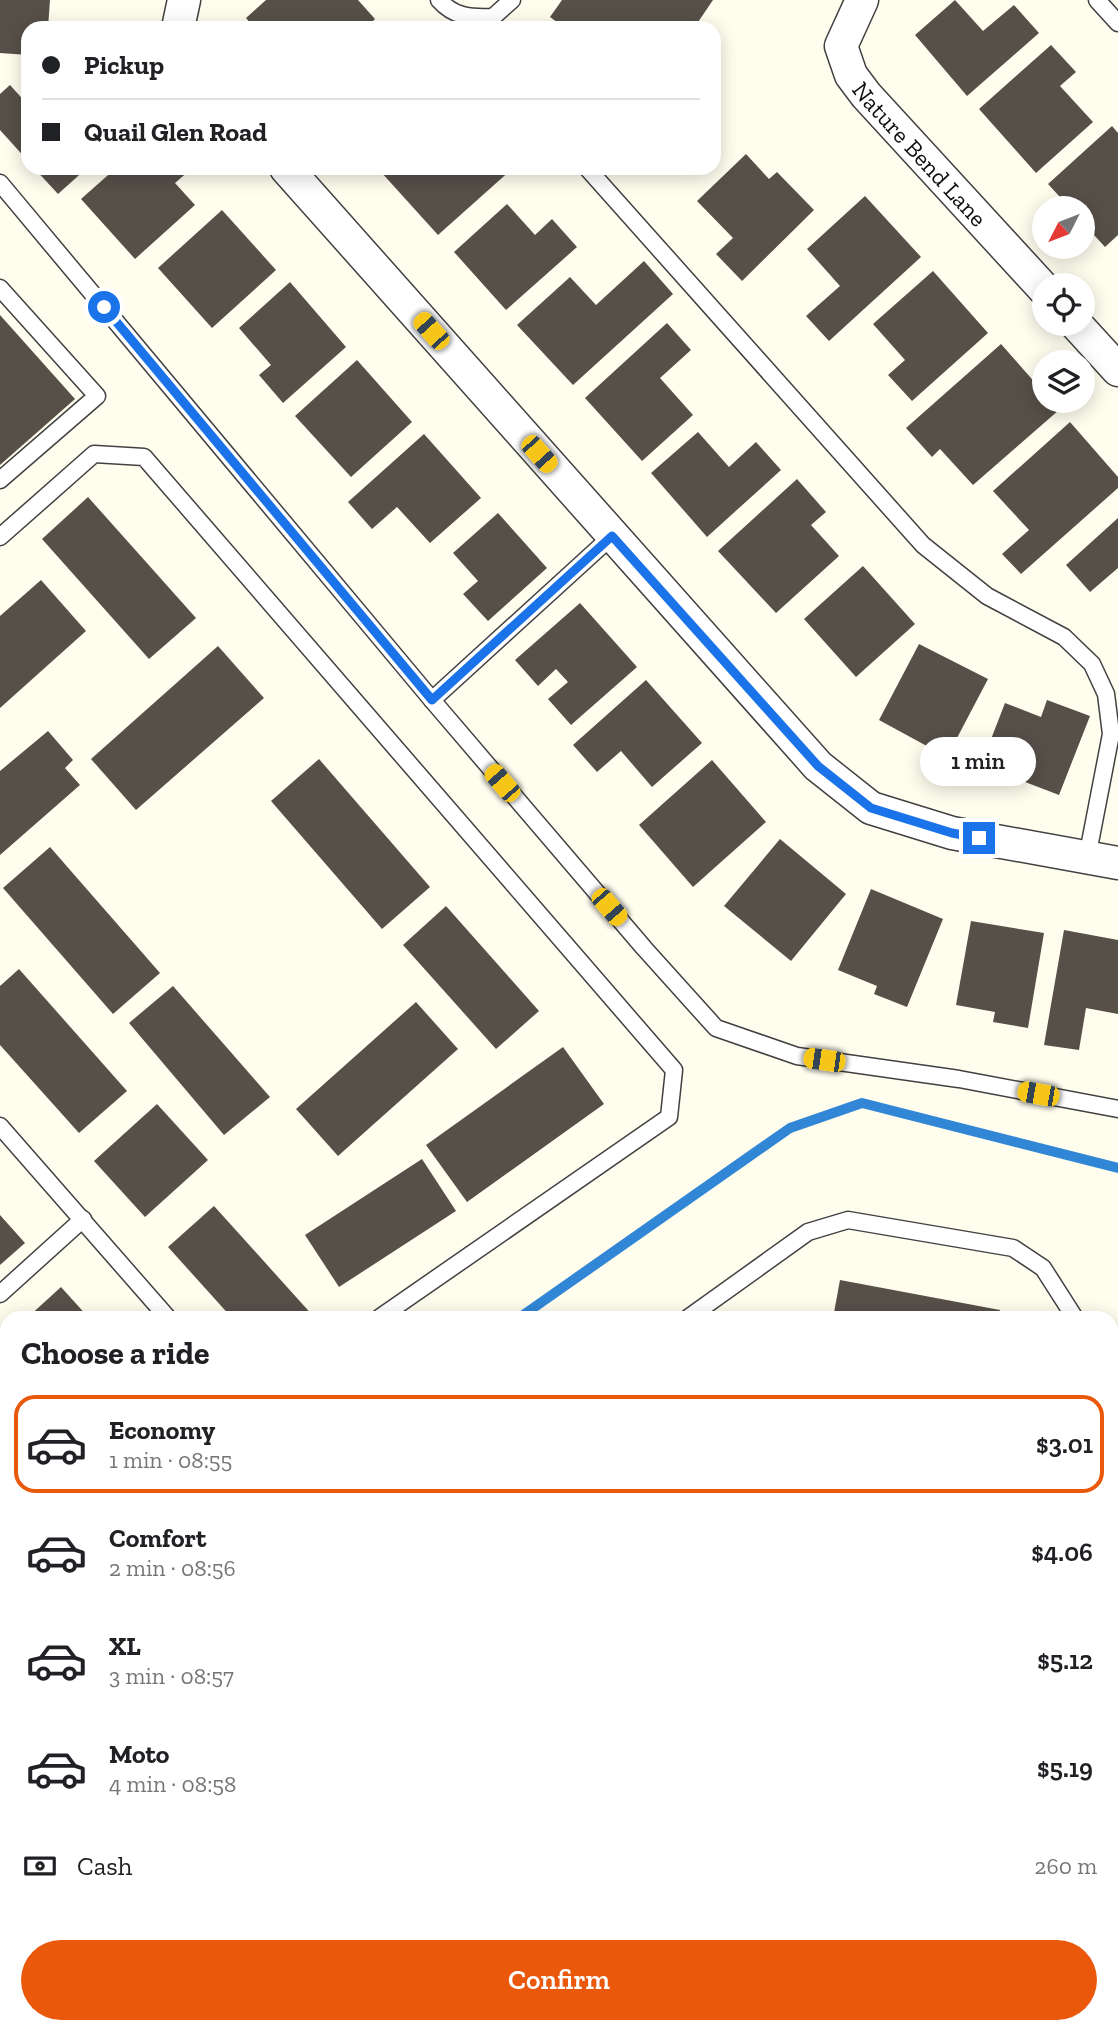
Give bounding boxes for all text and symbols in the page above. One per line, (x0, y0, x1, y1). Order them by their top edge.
text: Pickup (84, 49, 164, 81)
street label: Nature Bend Lane (846, 76, 993, 232)
text: Quail Glen Road (84, 116, 267, 148)
north arrow (1032, 196, 1096, 259)
map controls (1032, 196, 1095, 413)
button: locate (1032, 273, 1095, 336)
route start (88, 291, 120, 323)
car (410, 308, 453, 354)
button: layers (1032, 350, 1095, 413)
car (518, 431, 561, 477)
callout: 1 min (921, 736, 1037, 786)
text: 1 min (951, 747, 1005, 775)
car (481, 760, 524, 806)
route end (963, 822, 995, 854)
car (588, 884, 631, 930)
car (802, 1047, 847, 1073)
car (1016, 1080, 1061, 1108)
text: Choose a ride (21, 1334, 209, 1372)
icon: car (25, 1413, 88, 1476)
text: Economy (109, 1414, 215, 1446)
text: $3.01 (1036, 1428, 1093, 1460)
text: 1 min · 08:55 (109, 1446, 232, 1474)
icon: car (25, 1521, 88, 1584)
text: Comfort (109, 1522, 206, 1554)
text: $4.06 (1031, 1536, 1093, 1568)
text: 2 min · 08:56 (109, 1554, 236, 1582)
icon: car (25, 1629, 88, 1692)
text: XL (109, 1630, 141, 1662)
text: $5.12 (1037, 1644, 1093, 1676)
text: 3 min · 08:57 (109, 1662, 234, 1690)
icon: car (25, 1737, 88, 1800)
text: Moto (109, 1738, 169, 1770)
text: $5.19 (1037, 1752, 1093, 1784)
text: 4 min · 08:58 (109, 1770, 237, 1798)
icon: cash (21, 1847, 59, 1885)
text: Cash (77, 1850, 132, 1882)
text: 260 m (1035, 1852, 1097, 1880)
button: Confirm (21, 1940, 1097, 2020)

